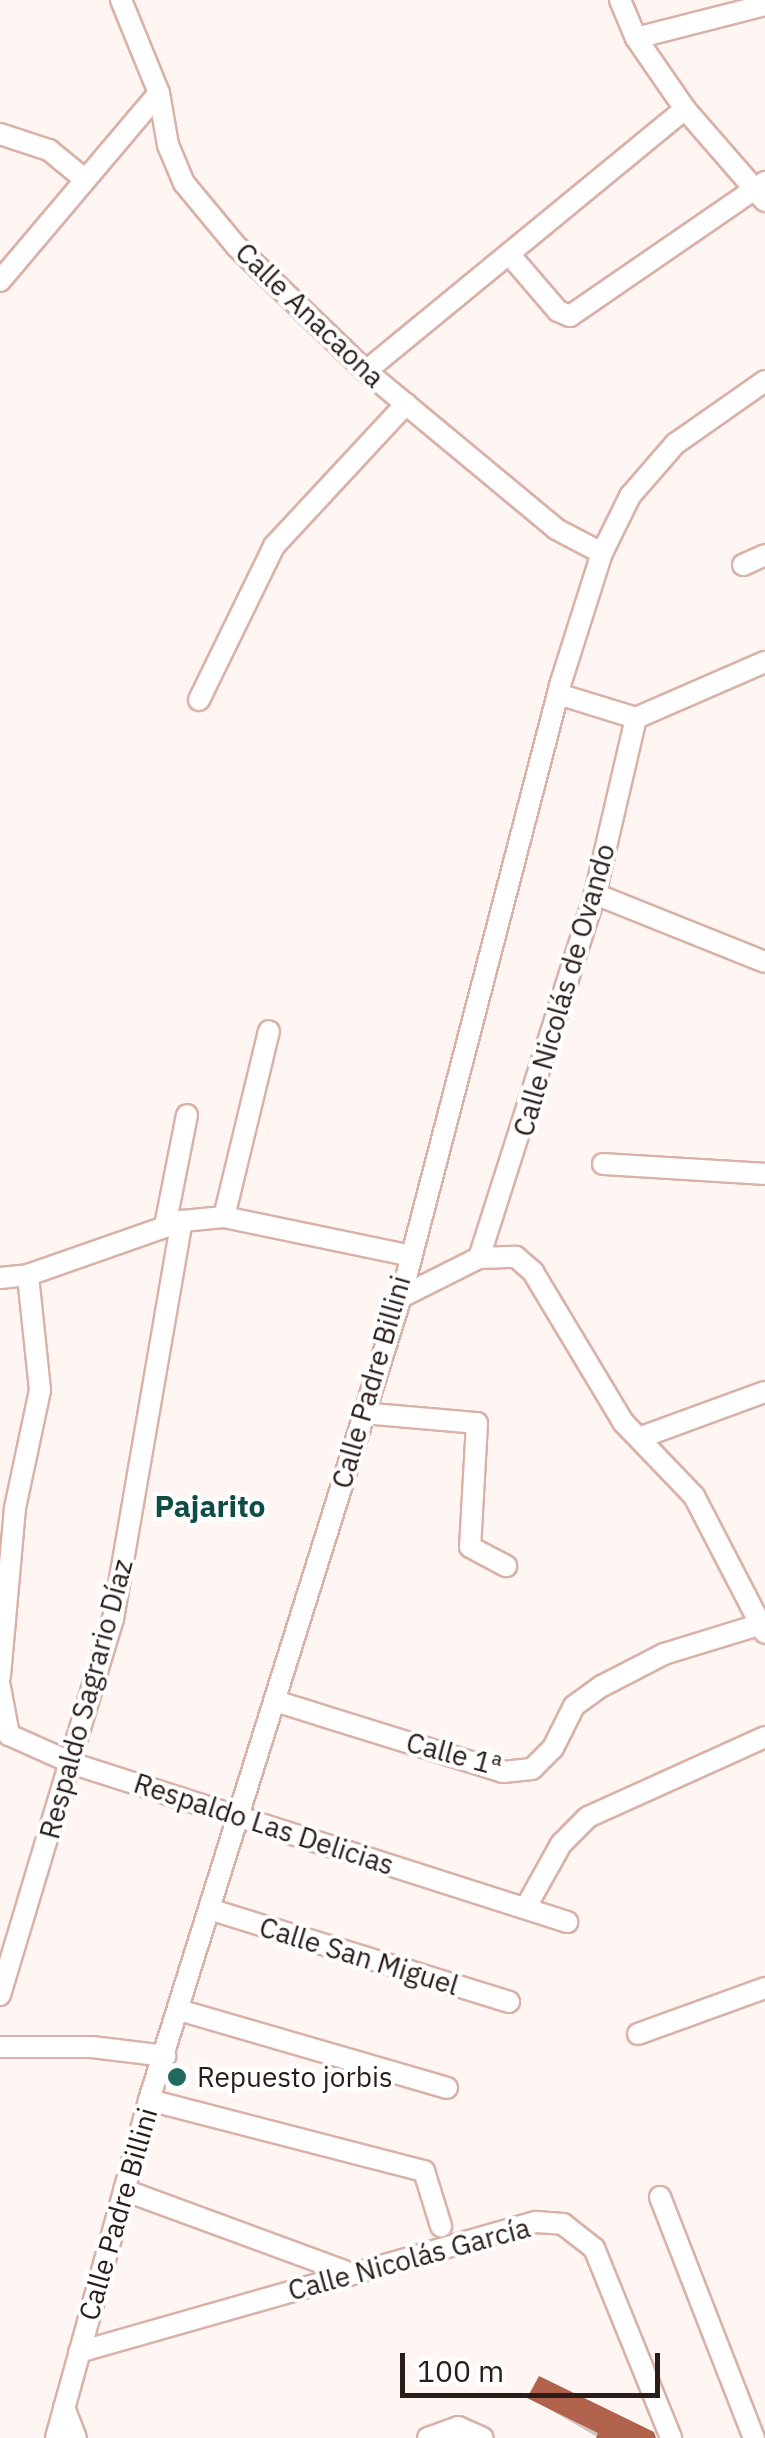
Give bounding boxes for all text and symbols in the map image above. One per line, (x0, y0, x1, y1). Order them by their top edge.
street label: Calle Anacaona (229, 236, 391, 394)
street label: Calle Nicolás de Ovando (506, 840, 622, 1140)
street label: Calle Padre Billini (325, 1272, 417, 1492)
district label: Pajarito (155, 1488, 265, 1524)
street label: Respaldo Sagrario Díaz (32, 1555, 140, 1843)
street label: Calle 1ª (403, 1725, 505, 1783)
street label: Respaldo Las Delicias (130, 1766, 398, 1882)
street label: Calle San Miguel (255, 1910, 463, 2002)
place label: Repuesto jorbis (197, 2060, 393, 2094)
marker: Repuesto jorbis (166, 2066, 188, 2088)
street label: Calle Padre Billini (72, 2104, 164, 2324)
street label: Calle Nicolás García (284, 2211, 534, 2307)
scale bar (405, 2333, 665, 2395)
text: 100 m (417, 2351, 504, 2390)

